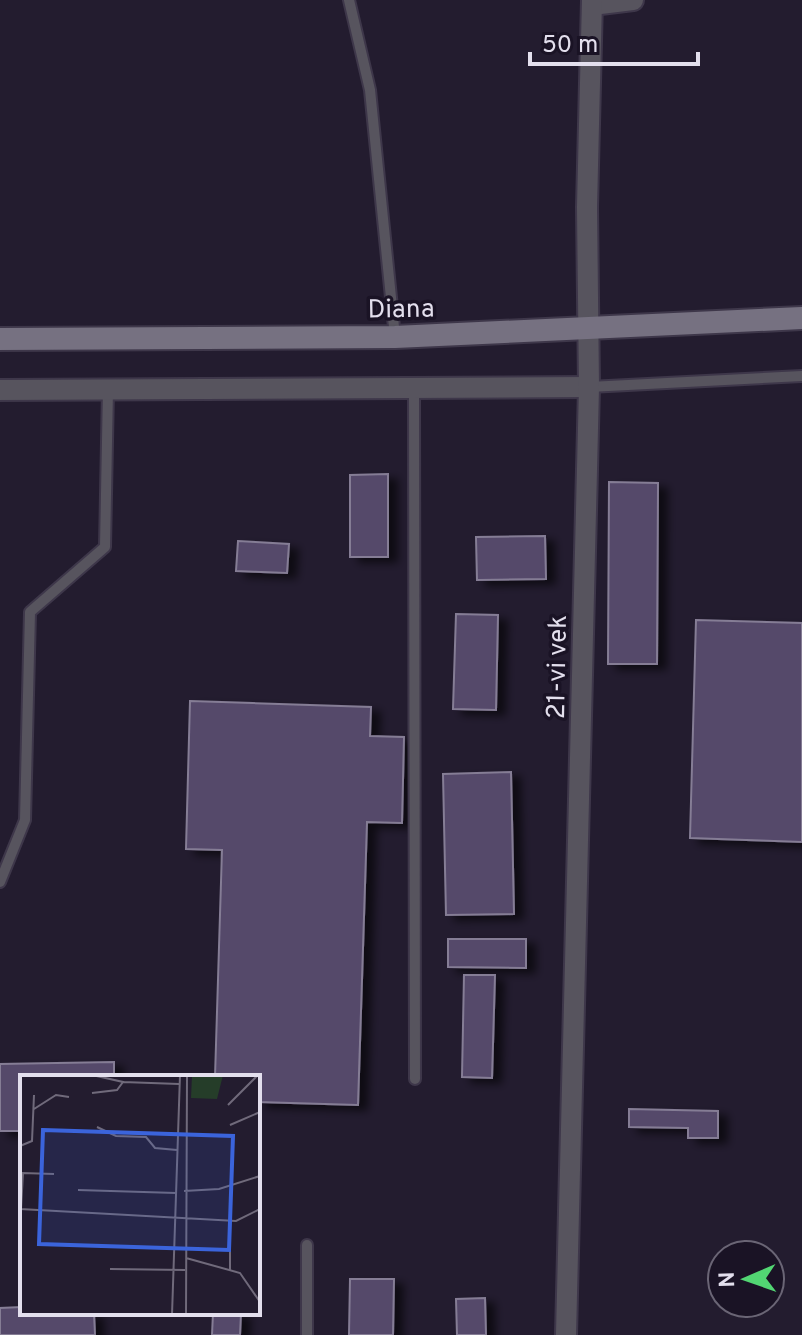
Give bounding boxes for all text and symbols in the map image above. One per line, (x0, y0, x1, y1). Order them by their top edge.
scale bar (530, 16, 698, 66)
text: 50 m (542, 31, 598, 61)
street label: Diana (367, 293, 435, 328)
street label: 21-vi vek (541, 615, 576, 719)
inset map (20, 1075, 260, 1315)
north arrow (706, 1239, 786, 1319)
text: N (715, 1271, 742, 1288)

